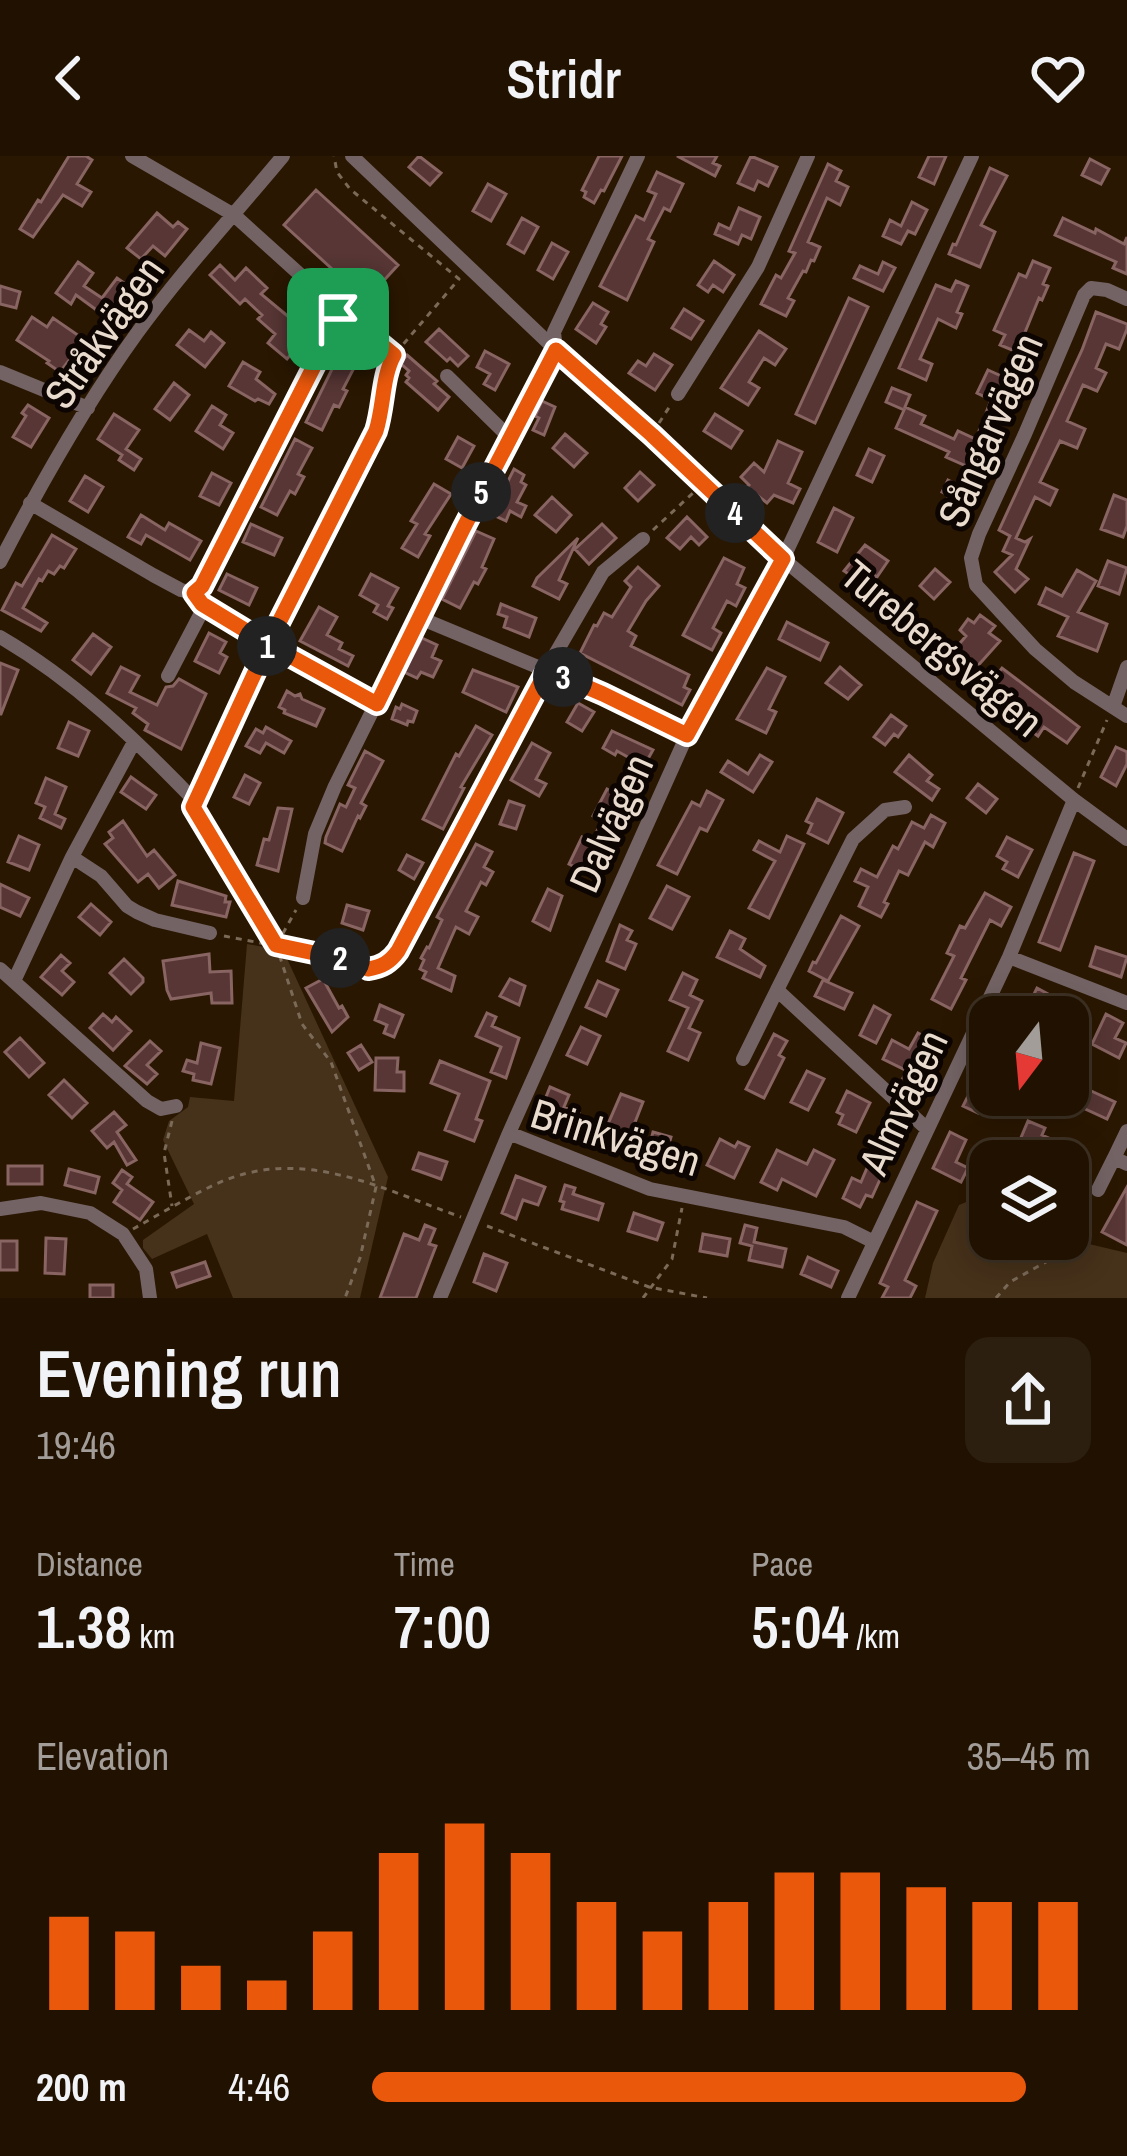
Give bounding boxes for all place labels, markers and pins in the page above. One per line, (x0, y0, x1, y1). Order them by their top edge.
pin (287, 268, 389, 370)
pin: 5 (451, 462, 511, 522)
pin: 4 (705, 483, 765, 543)
pin: 1 (237, 616, 297, 676)
pin: 3 (533, 647, 593, 707)
pin: 2 (310, 928, 370, 988)

